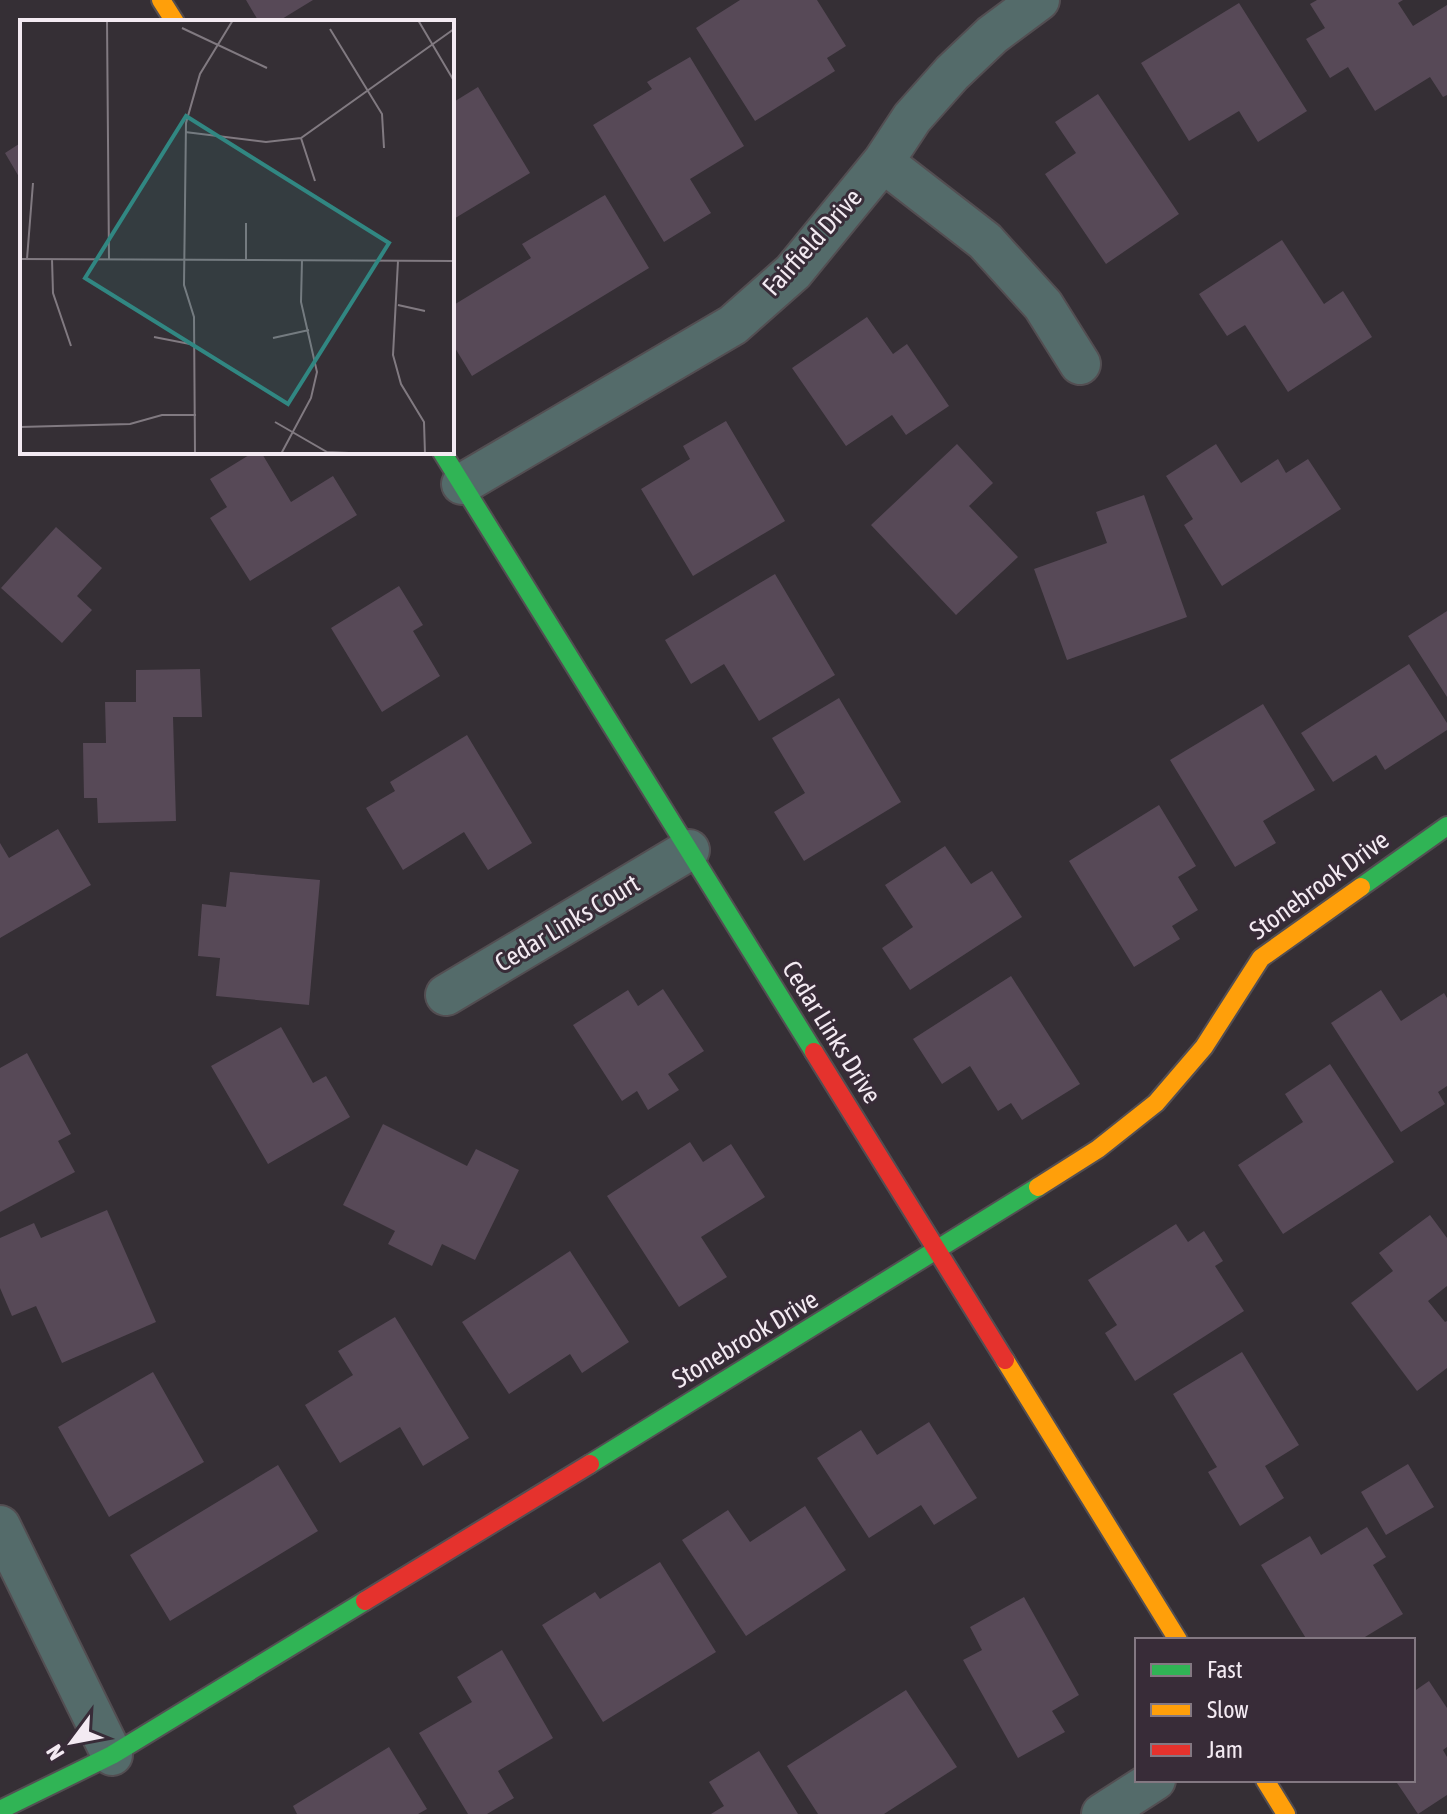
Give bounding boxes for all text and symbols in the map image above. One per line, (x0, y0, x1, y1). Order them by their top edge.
inset map (20, 20, 454, 454)
street label: Fairfield Drive (756, 182, 868, 302)
street label: Stonebrook Drive (1244, 824, 1394, 946)
street label: Cedar Links Court (489, 868, 645, 978)
street label: Cedar Links Drive (776, 955, 888, 1109)
street label: Stonebrook Drive (667, 1284, 823, 1394)
legend (1135, 1638, 1415, 1782)
text: Fast (1207, 1656, 1243, 1683)
text: Slow (1207, 1696, 1249, 1723)
north arrow (32, 1702, 112, 1782)
text: Jam (1207, 1736, 1243, 1763)
text: N (41, 1740, 70, 1765)

